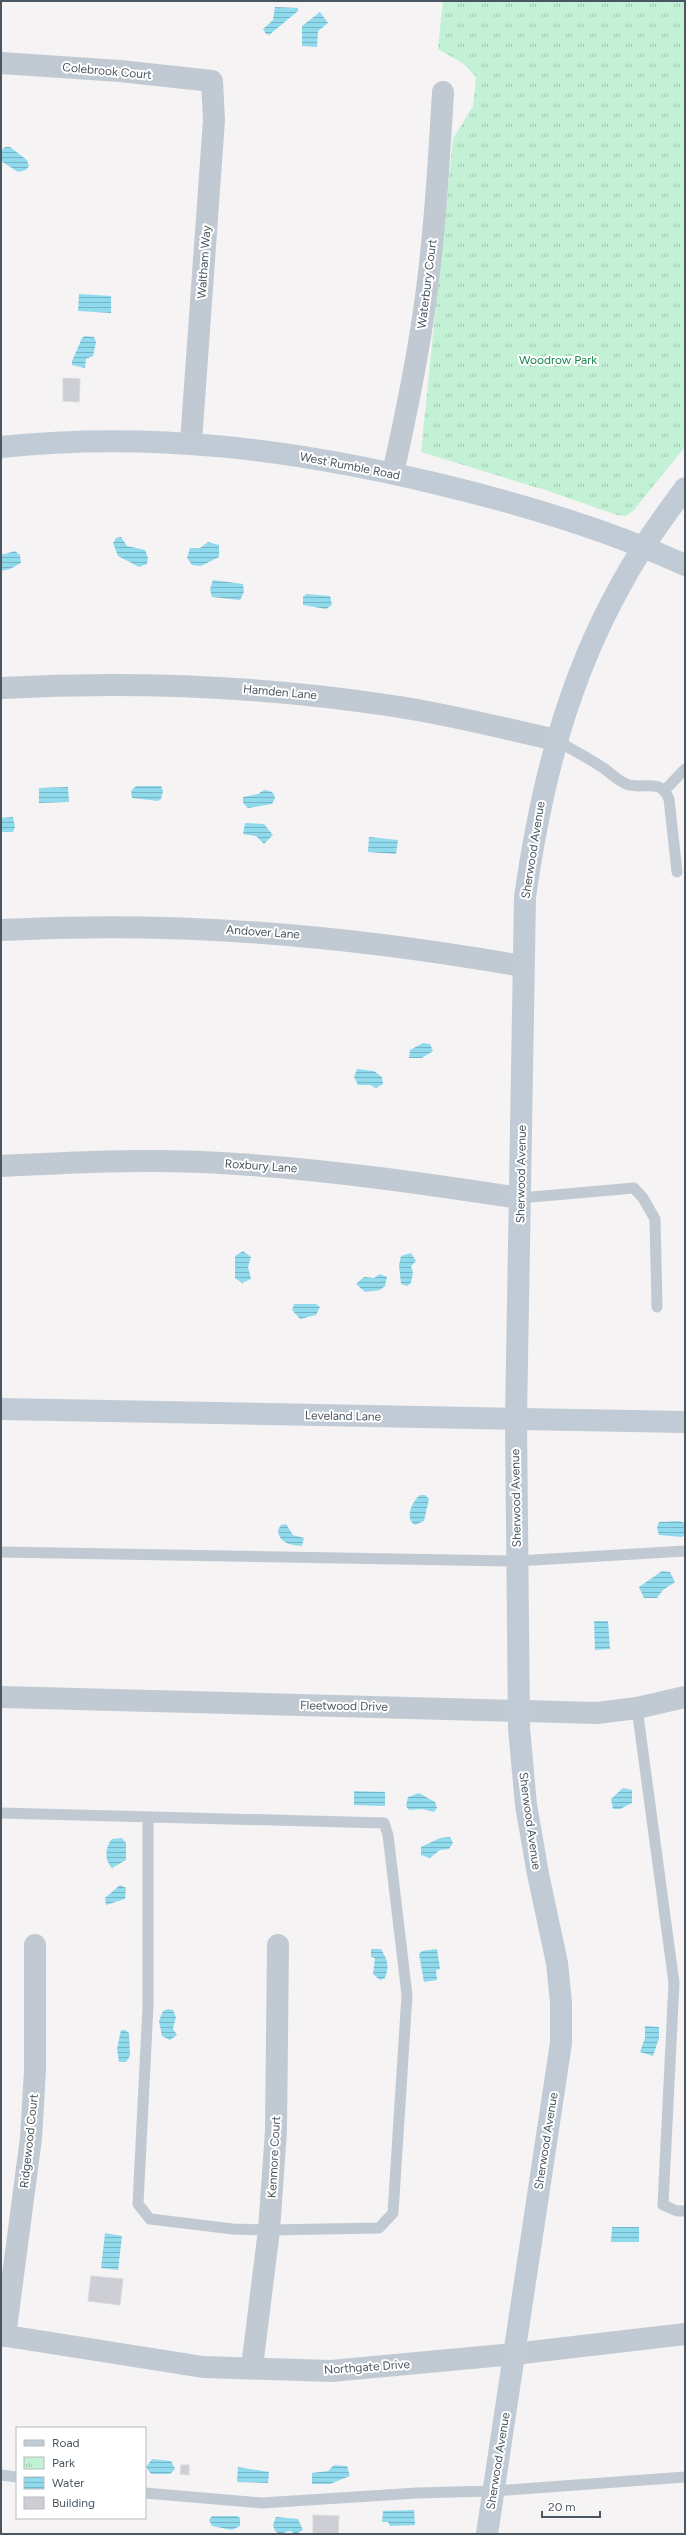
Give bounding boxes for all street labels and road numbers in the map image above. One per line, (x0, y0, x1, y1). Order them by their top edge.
street label: Colebrook Court (62, 60, 153, 82)
street label: Waltham Way (194, 224, 214, 299)
street label: Waterbury Court (415, 238, 440, 330)
street label: West Rumble Road (299, 449, 401, 483)
street label: Hamden Lane (242, 682, 318, 702)
street label: Sherwood Avenue (518, 800, 548, 900)
street label: Andover Lane (226, 922, 301, 942)
street label: Sherwood Avenue (513, 1124, 529, 1223)
street label: Roxbury Lane (224, 1156, 298, 1176)
street label: Leveland Lane (305, 1408, 382, 1424)
street label: Sherwood Avenue (508, 1448, 524, 1547)
street label: Fleetwood Drive (300, 1698, 388, 1714)
street label: Sherwood Avenue (516, 1771, 544, 1871)
street label: Sherwood Avenue (531, 2091, 561, 2191)
street label: Ridgewood Court (17, 2093, 41, 2189)
street label: Kenmore Court (265, 2115, 283, 2198)
street label: Northgate Drive (323, 2357, 411, 2377)
street label: Sherwood Avenue (483, 2411, 513, 2511)

